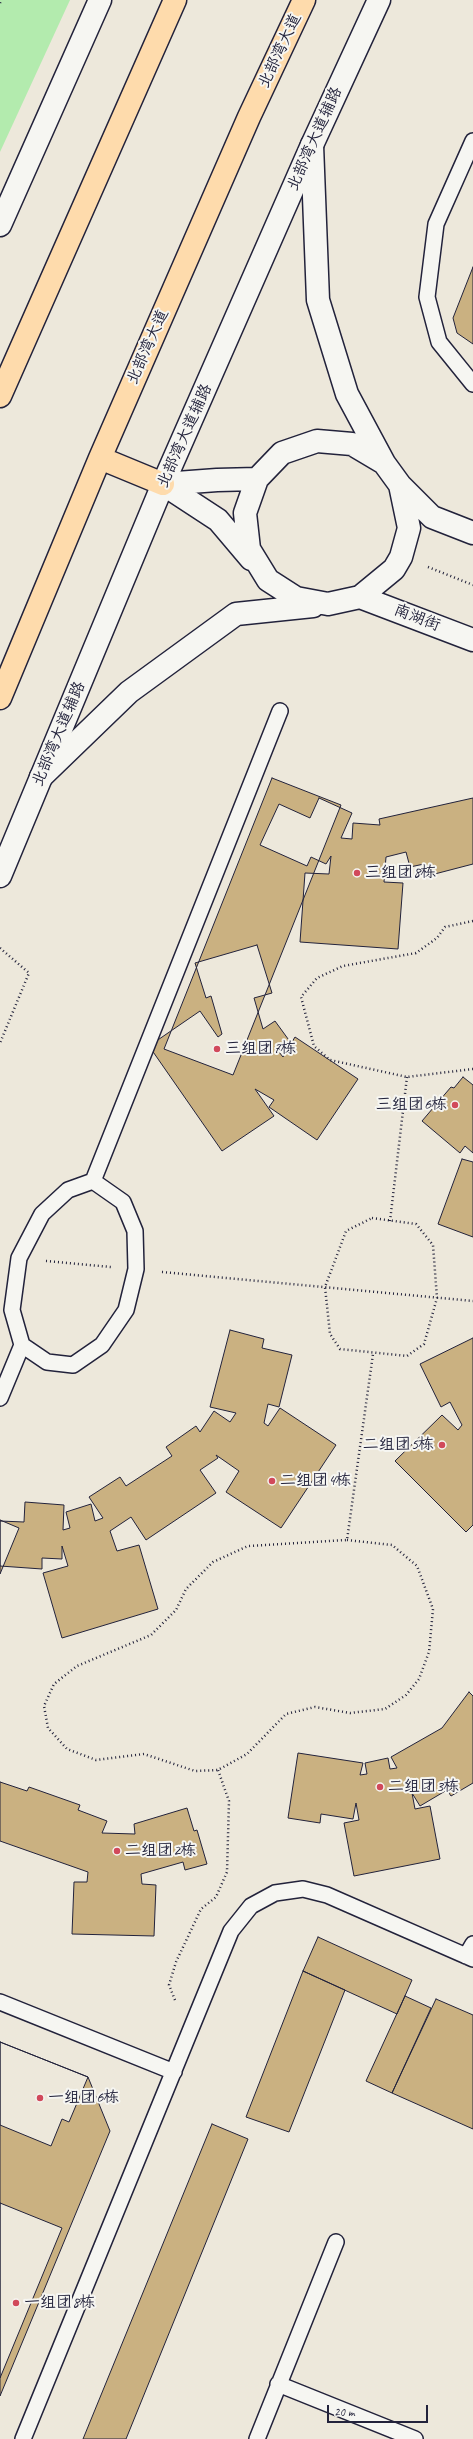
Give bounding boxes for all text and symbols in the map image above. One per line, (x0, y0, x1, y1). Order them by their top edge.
street label: 北部湾大道 (254, 11, 306, 91)
street label: 北部湾大道辅路 (283, 84, 347, 194)
street label: 北部湾大道 (123, 307, 173, 387)
street label: 北部湾大道辅路 (153, 381, 217, 491)
street label: 南湖街 (391, 600, 443, 636)
street label: 北部湾大道辅路 (28, 679, 90, 789)
place label: 三组团8栋 (365, 863, 436, 883)
marker: 三组团8栋 (352, 868, 362, 878)
place label: 三组团7栋 (225, 1039, 296, 1059)
marker: 三组团7栋 (212, 1044, 222, 1054)
place label: 三组团6栋 (376, 1095, 447, 1115)
marker: 三组团6栋 (450, 1100, 460, 1110)
place label: 二组团5栋 (363, 1435, 434, 1455)
marker: 二组团5栋 (437, 1440, 447, 1450)
place label: 二组团4栋 (280, 1471, 351, 1491)
marker: 二组团4栋 (267, 1476, 277, 1486)
place label: 二组团3栋 (388, 1777, 459, 1797)
marker: 二组团3栋 (375, 1782, 385, 1792)
place label: 二组团2栋 (125, 1841, 196, 1861)
marker: 二组团2栋 (112, 1846, 122, 1856)
place label: 一组团6栋 (48, 2088, 119, 2108)
marker: 一组团6栋 (35, 2093, 45, 2103)
place label: 一组团8栋 (24, 2293, 95, 2313)
marker: 一组团8栋 (11, 2298, 21, 2308)
scale bar (329, 2397, 430, 2423)
text: 20 m (334, 2404, 354, 2420)

